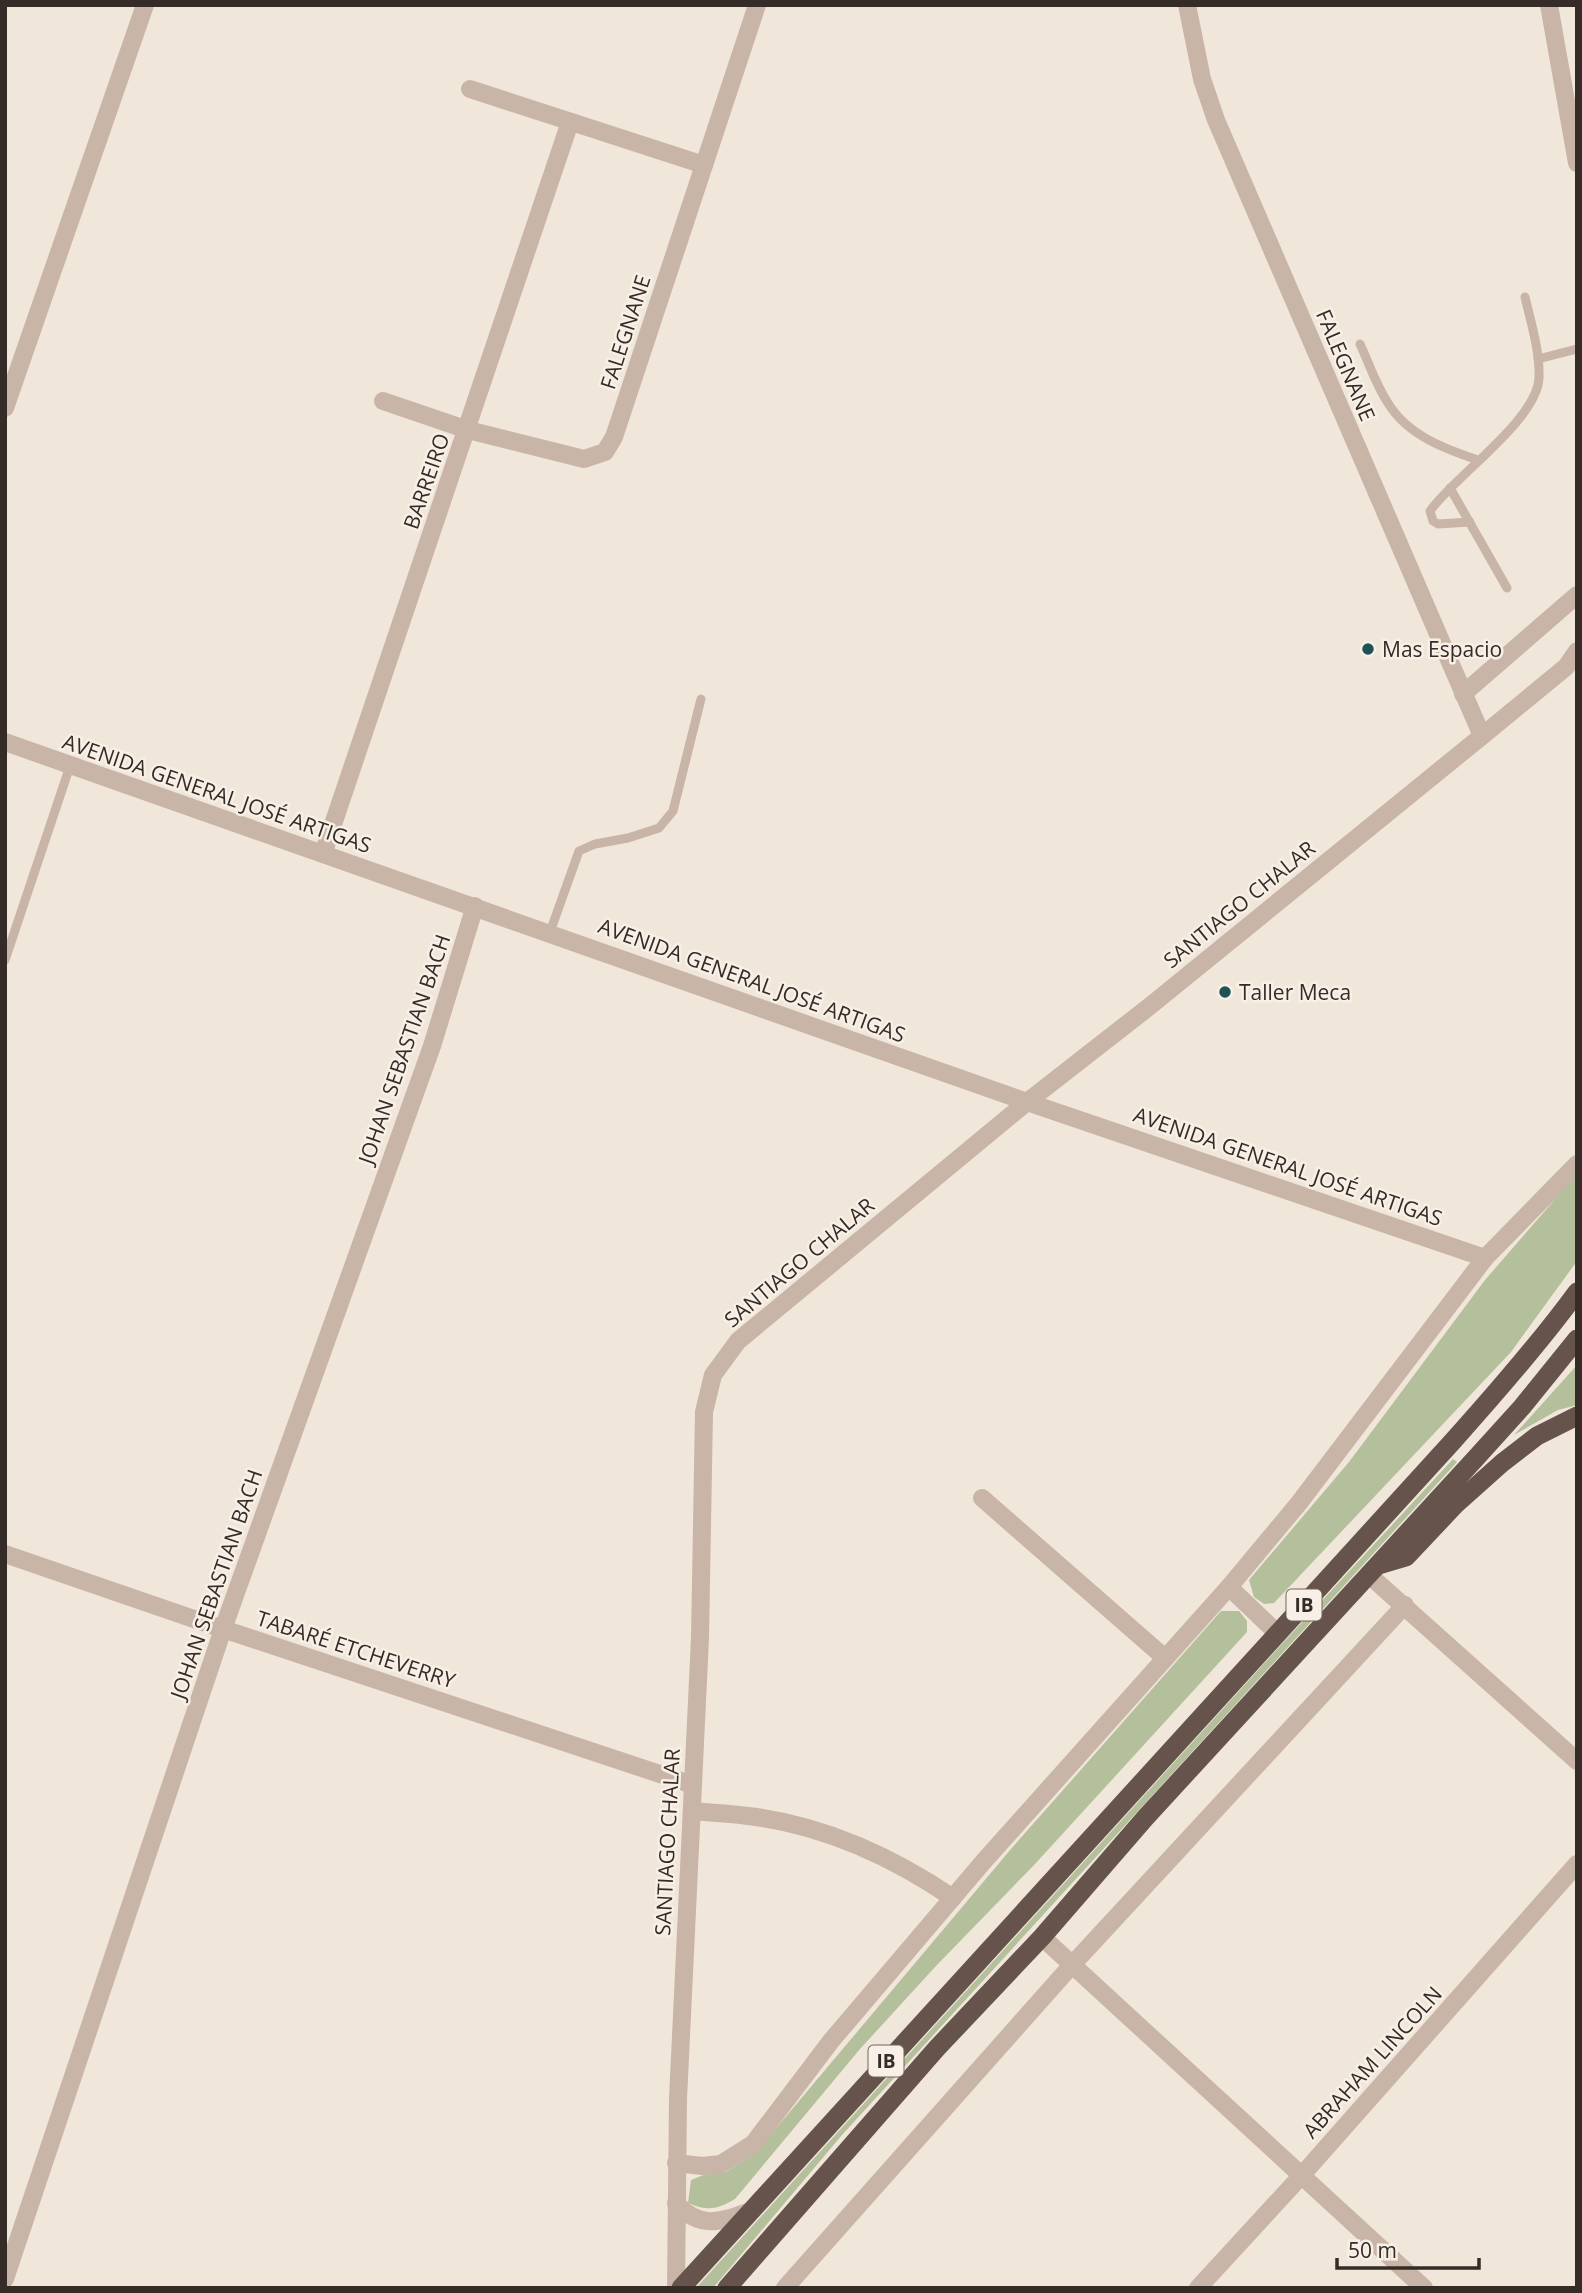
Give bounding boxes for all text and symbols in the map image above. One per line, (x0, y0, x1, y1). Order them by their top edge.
street label: FALEGNANE (593, 271, 657, 393)
street label: FALEGNANE (1310, 305, 1382, 425)
street label: BARREIRO (397, 429, 455, 533)
place label: Mas Espacio (1382, 635, 1502, 663)
marker: Mas Espacio (1360, 641, 1376, 657)
street label: AVENIDA GENERAL JOSÉ ARTIGAS (59, 727, 375, 859)
street label: SANTIAGO CHALAR (1157, 834, 1321, 974)
street label: AVENIDA GENERAL JOSÉ ARTIGAS (595, 911, 909, 1049)
street label: JOHAN SEBASTIAN BACH (351, 930, 456, 1169)
place label: Taller Meca (1239, 978, 1351, 1006)
marker: Taller Meca (1217, 984, 1233, 1000)
street label: AVENIDA GENERAL JOSÉ ARTIGAS (1130, 1100, 1446, 1232)
street label: SANTIAGO CHALAR (718, 1191, 880, 1333)
street label: JOHAN SEBASTIAN BACH (163, 1465, 268, 1704)
road number: IB (1286, 1590, 1322, 1620)
street label: TABARÉ ETCHEVERRY (253, 1604, 459, 1694)
street label: SANTIAGO CHALAR (648, 1748, 686, 1936)
street label: ABRAHAM LINCOLN (1296, 1980, 1448, 2144)
road number: IB (868, 2046, 903, 2076)
scale bar (1337, 2226, 1479, 2270)
text: 50 m (1348, 2236, 1397, 2264)

